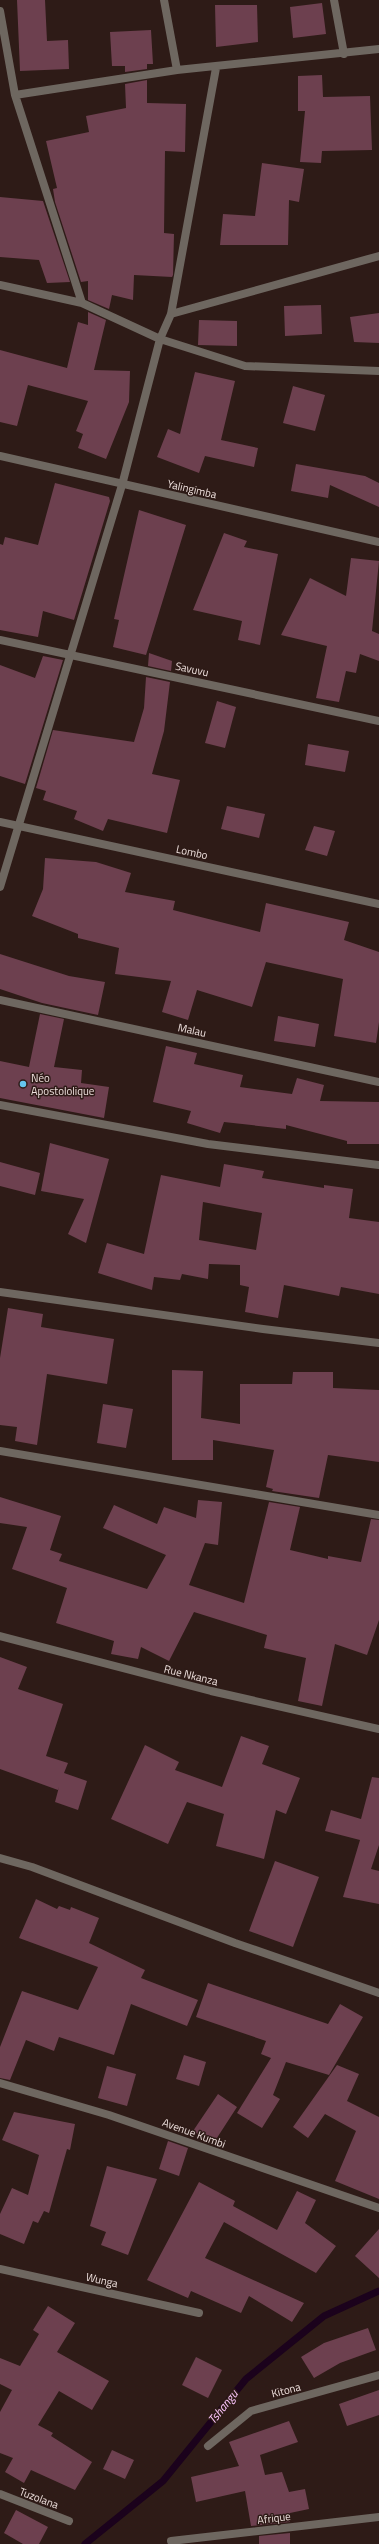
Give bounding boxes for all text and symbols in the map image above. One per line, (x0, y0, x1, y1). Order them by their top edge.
street label: Yalingimba (166, 476, 219, 503)
street label: Savuvu (174, 658, 210, 680)
street label: Lombo (175, 841, 209, 863)
street label: Malau (176, 1019, 208, 1041)
place label: Néo Apostololique (31, 1070, 95, 1099)
marker: Néo Apostololique (18, 1079, 28, 1089)
street label: Rue Nkanza (162, 1661, 220, 1690)
street label: Avenue Kumbi (160, 2114, 228, 2152)
street label: Wunga (84, 2269, 120, 2292)
street label: Kitona (270, 2379, 303, 2401)
water label: Tshangu (203, 2385, 243, 2428)
street label: Tuzolana (17, 2483, 61, 2513)
street label: Afrique (256, 2508, 292, 2528)

